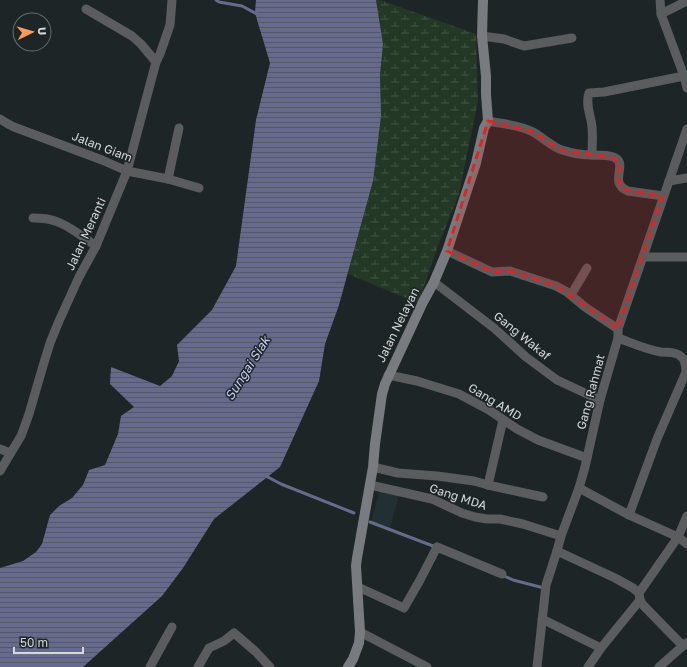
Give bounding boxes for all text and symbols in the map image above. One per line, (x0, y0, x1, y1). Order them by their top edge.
north arrow (12, 12, 52, 52)
text: U (36, 27, 49, 36)
street label: Jalan Giam (70, 128, 135, 165)
street label: Jalan Meranti (62, 195, 109, 272)
street label: Jalan Nelayan (373, 285, 422, 365)
street label: Gang Wakaf (491, 308, 554, 363)
water label: Sungai Siak (221, 332, 274, 403)
street label: Gang Rahmat (573, 352, 608, 431)
street label: Gang AMD (466, 380, 525, 423)
street label: Gang MDA (428, 480, 489, 513)
scale bar (14, 629, 83, 655)
text: 50 m (20, 635, 48, 650)

